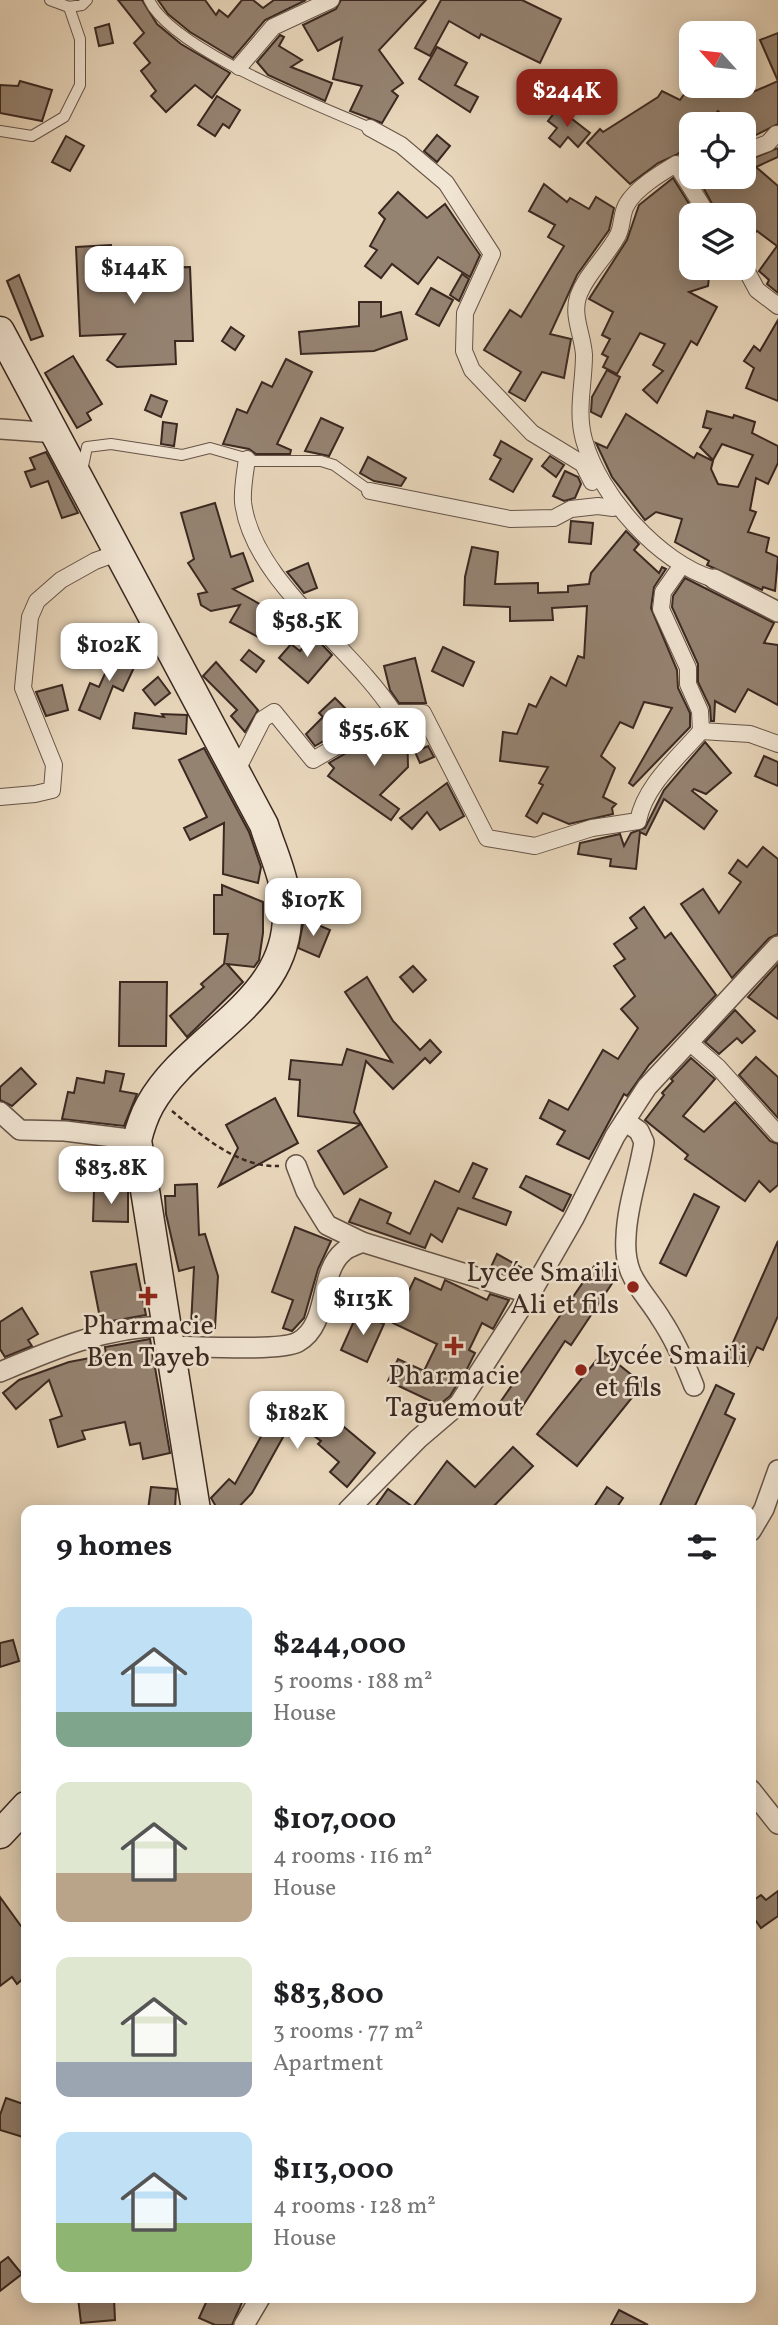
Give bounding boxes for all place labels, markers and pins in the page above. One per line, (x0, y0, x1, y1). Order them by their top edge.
pin: $244K (518, 69, 616, 129)
pin: $144K (85, 246, 183, 306)
pin: $58.5K (250, 600, 364, 659)
pin: $102K (60, 624, 158, 683)
pin: $55.6K (317, 708, 431, 768)
pin: $107K (264, 878, 362, 938)
pin: $83.8K (54, 1146, 168, 1206)
place label: Lycée Smaili Ali et fils (466, 1254, 619, 1325)
pin: $113K (314, 1278, 412, 1337)
marker: Lycée Smaili Ali et fils (625, 1279, 641, 1295)
marker: Pharmacie Ben Tayeb (140, 1288, 156, 1304)
place label: Pharmacie Ben Tayeb (82, 1307, 214, 1378)
place label: Lycée Smaili et fils (595, 1337, 748, 1408)
marker: Pharmacie Taguemout (446, 1338, 462, 1354)
place label: Pharmacie Taguemout (385, 1357, 523, 1428)
marker: Lycée Smaili et fils (573, 1362, 589, 1378)
pin: $182K (248, 1392, 346, 1451)

